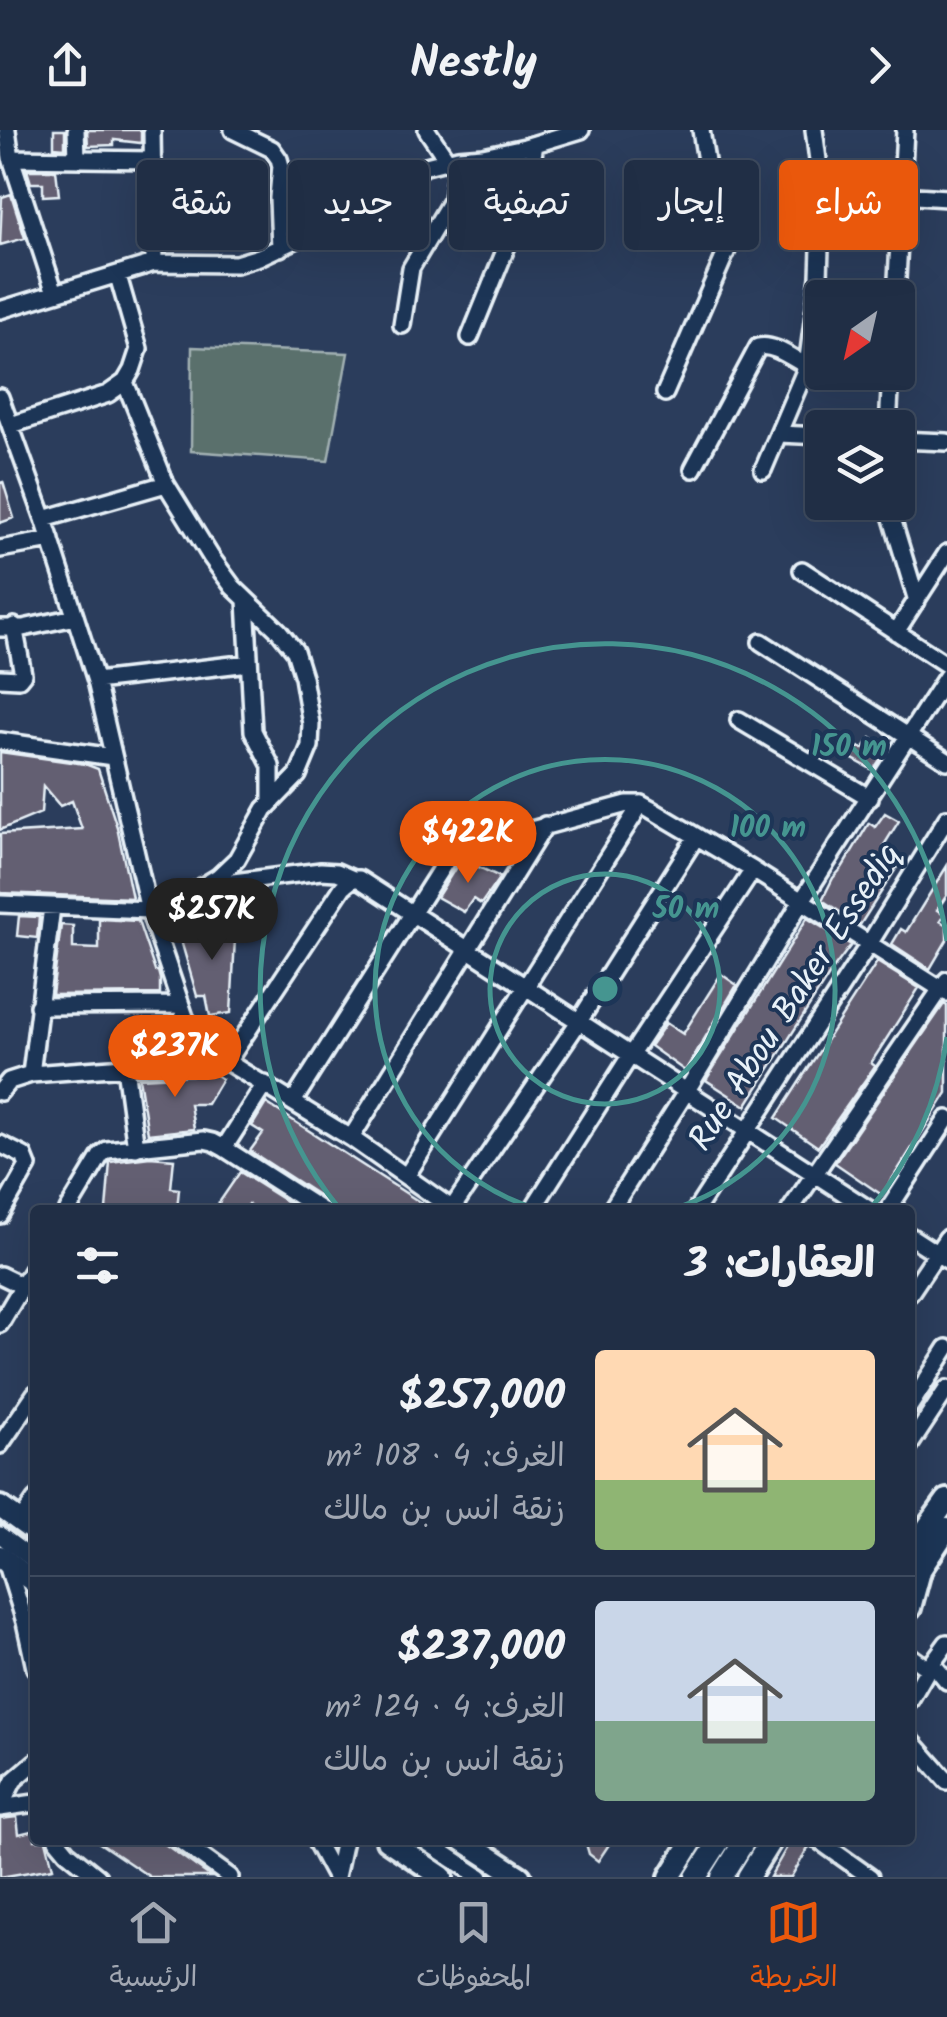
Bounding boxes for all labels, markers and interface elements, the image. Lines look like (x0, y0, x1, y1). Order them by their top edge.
text: Nestly (410, 29, 537, 101)
icon: share (40, 38, 95, 93)
icon: forward (852, 38, 907, 93)
chip: شقة (137, 160, 268, 250)
chip: جديد (288, 160, 429, 250)
chip: تصفية (449, 160, 604, 250)
chip: إيجار (624, 160, 759, 250)
chip: شراء (779, 160, 918, 250)
north arrow (805, 280, 915, 390)
map controls (805, 280, 915, 520)
button: layers (805, 410, 915, 520)
text: 150 m (811, 724, 887, 772)
pin: $422K (398, 801, 538, 886)
text: 100 m (730, 805, 806, 853)
text: $422K (422, 808, 514, 859)
street label: Rue Abou Baker Essediq (675, 832, 917, 1164)
pin: $257K (142, 878, 282, 963)
text: $257K (168, 885, 256, 936)
text: 50 m (652, 886, 719, 934)
centre of rings (587, 971, 623, 1007)
pin: $237K (105, 1015, 245, 1100)
text: $237K (130, 1022, 220, 1073)
text: العقارات: 3 (685, 1232, 875, 1299)
icon: filters (70, 1238, 125, 1293)
text: $257,000 (399, 1364, 565, 1431)
icon: home (675, 1390, 795, 1510)
text: الغرف: 4 · 108 m² (326, 1432, 565, 1483)
text: زنقة انس بن مالك (323, 1485, 565, 1536)
text: $237,000 (397, 1615, 565, 1682)
icon: home (675, 1641, 795, 1761)
text: الغرف: 4 · 124 m² (325, 1683, 565, 1734)
text: زنقة انس بن مالك (323, 1736, 565, 1787)
tab: الرئيسية (109, 1895, 197, 2001)
tab: المحفوظات (416, 1895, 531, 2001)
tab: الخريطة (750, 1895, 838, 2001)

